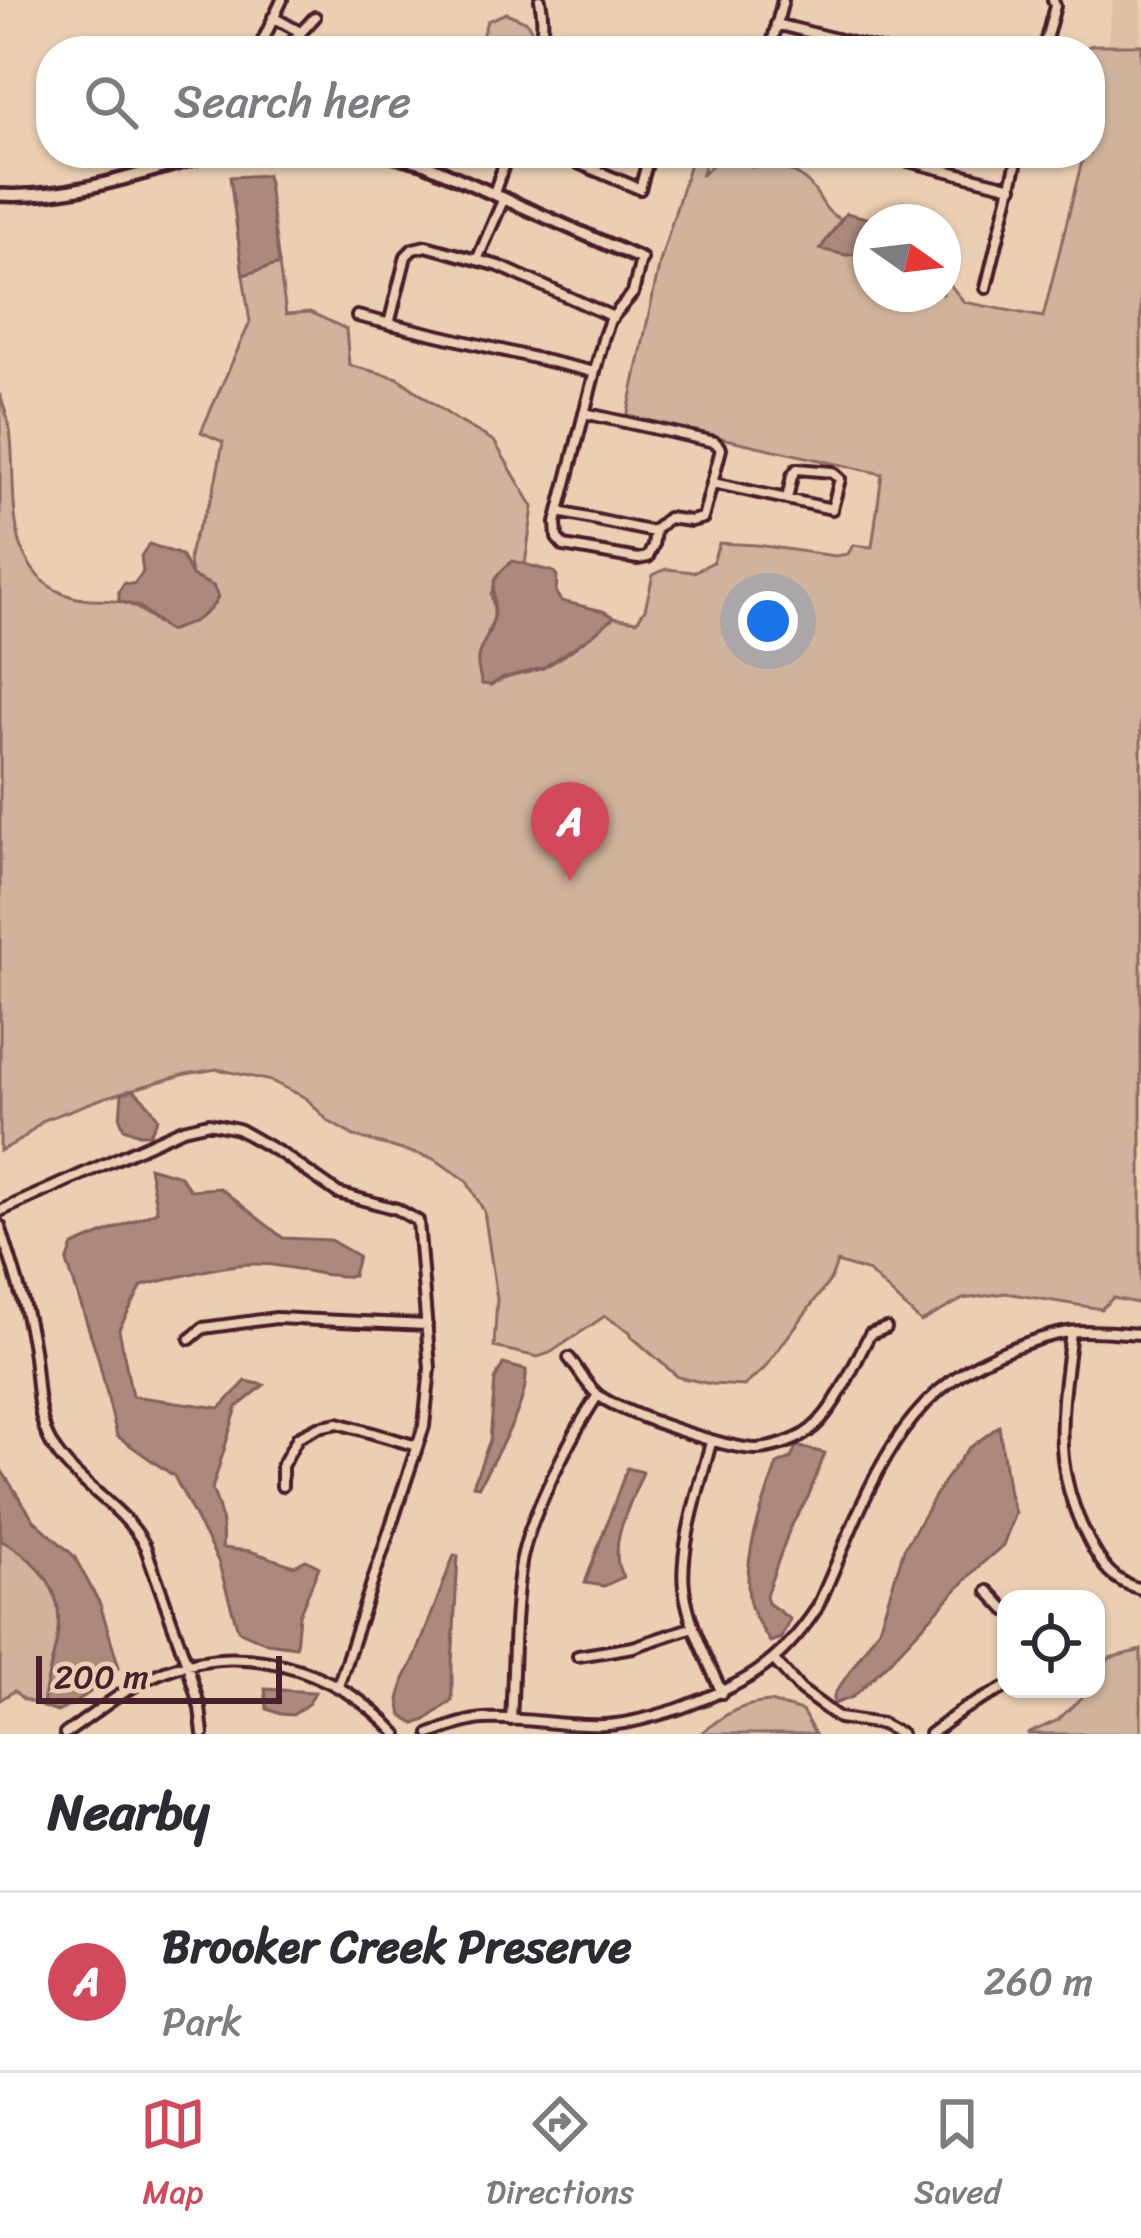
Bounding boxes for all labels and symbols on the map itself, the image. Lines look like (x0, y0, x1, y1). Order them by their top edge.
north arrow (853, 204, 961, 312)
your location (738, 591, 798, 651)
pin: A (531, 782, 609, 881)
scale bar (36, 1650, 282, 1703)

